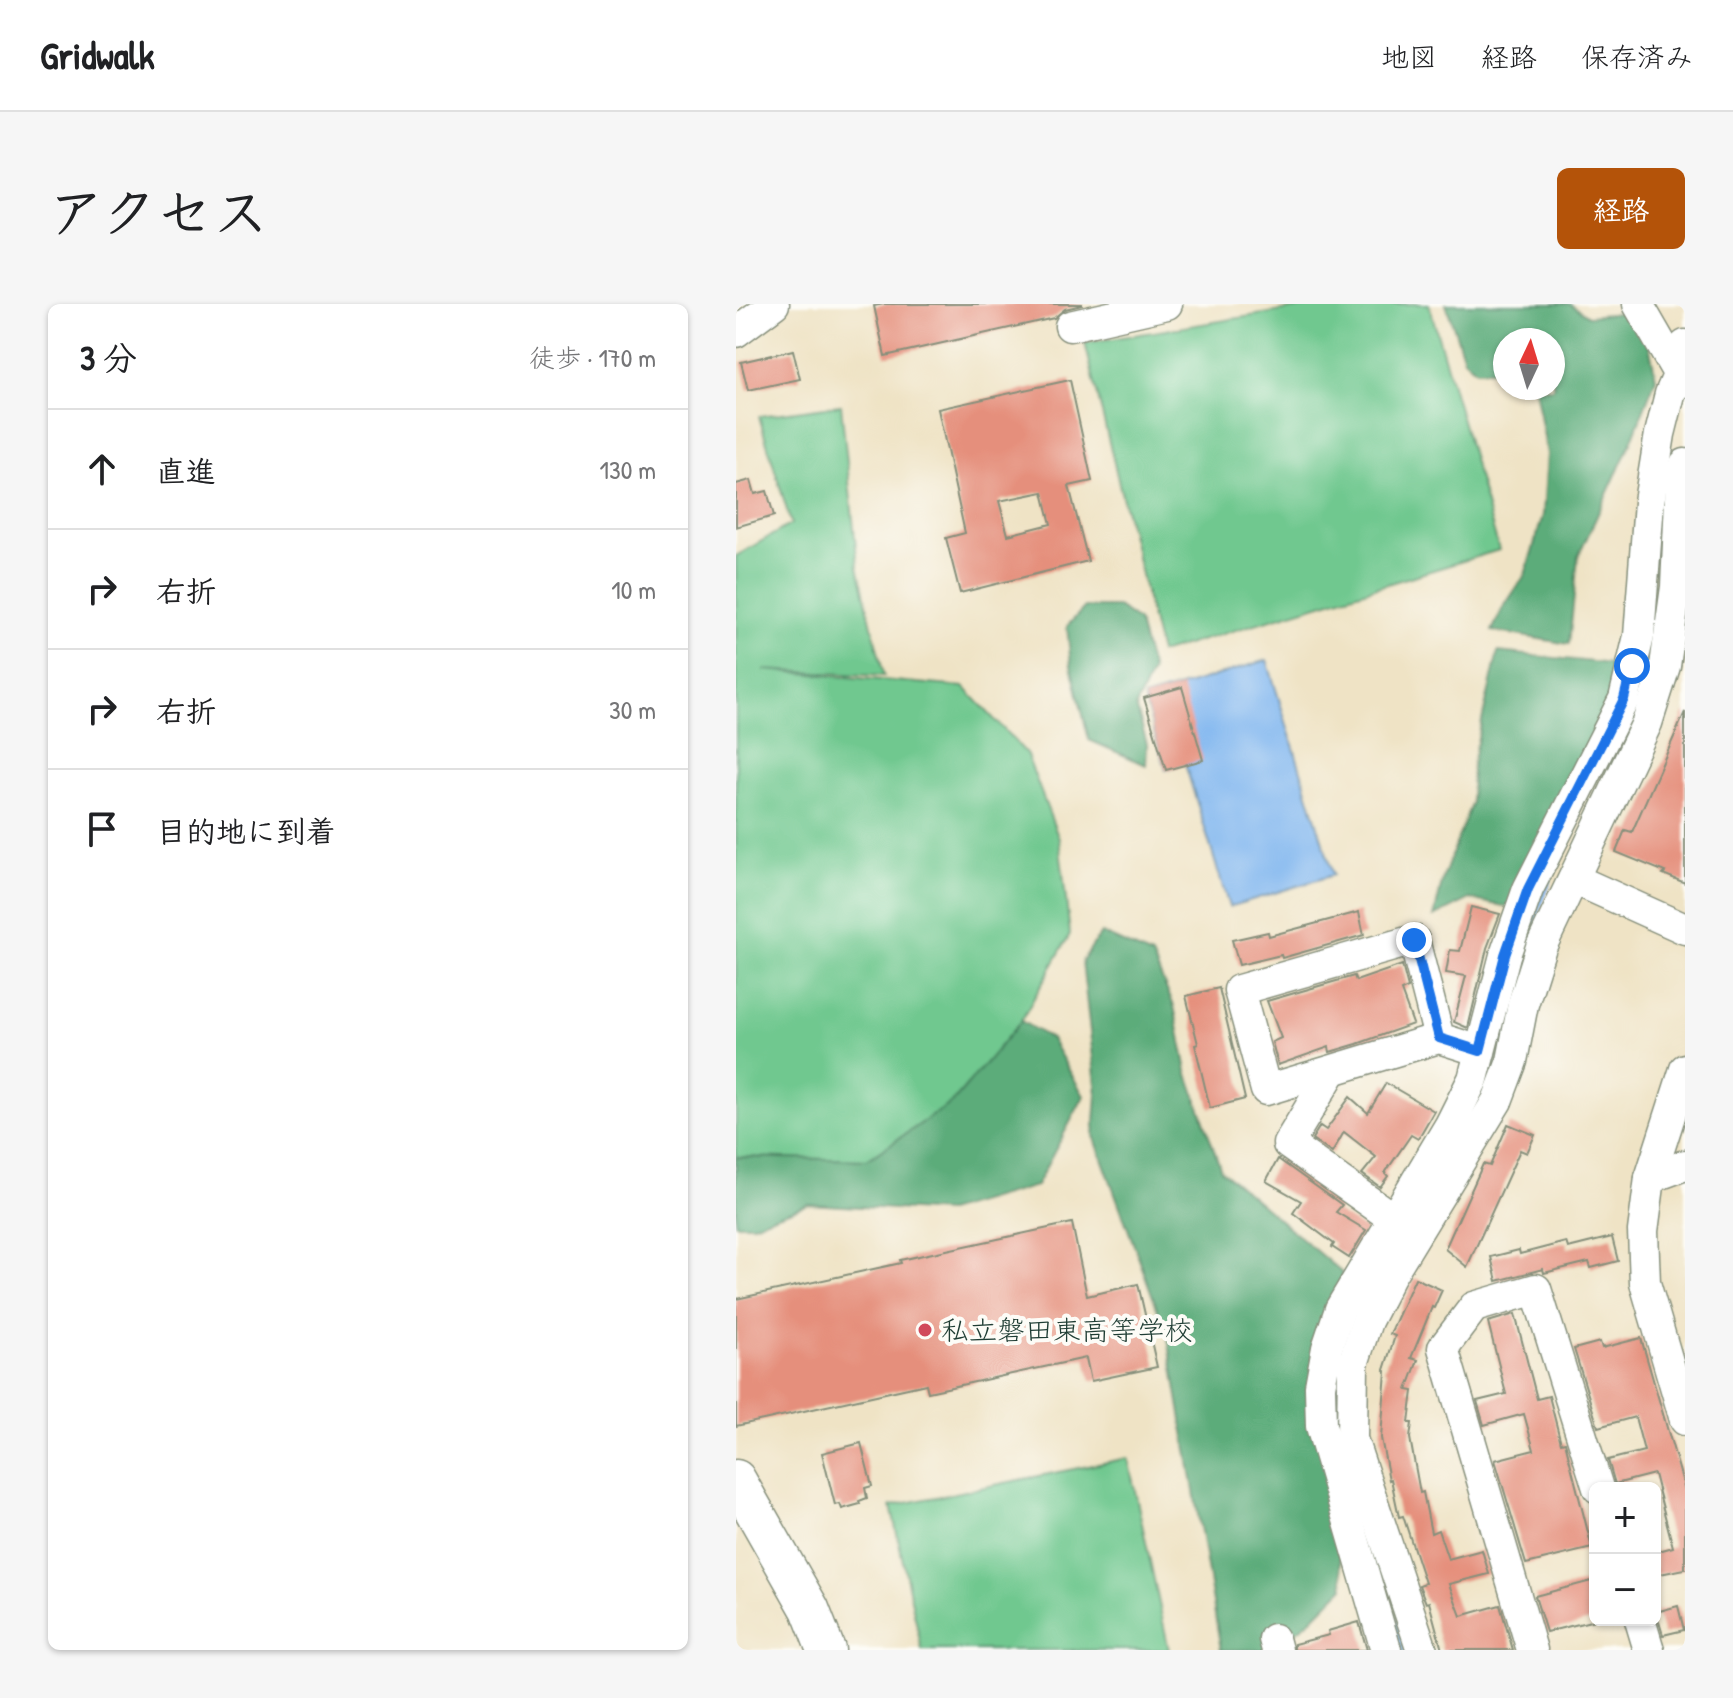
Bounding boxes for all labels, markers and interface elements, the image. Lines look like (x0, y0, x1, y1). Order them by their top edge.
text: Gridwalk (40, 29, 155, 81)
text: 地図 (1381, 38, 1437, 76)
text: 経路 (1481, 38, 1537, 76)
text: 保存済み (1581, 38, 1693, 76)
button: 経路 (1557, 168, 1685, 249)
text: アクセス (48, 174, 269, 249)
north arrow (1493, 328, 1565, 400)
text: 3 分 (80, 335, 137, 381)
text: 徒歩 · 170 m (529, 340, 656, 375)
icon: ahead (80, 447, 124, 491)
text: 直進 (156, 451, 216, 491)
text: 130 m (600, 452, 656, 487)
icon: right (80, 567, 124, 611)
text: 右折 (156, 571, 216, 611)
text: 10 m (611, 572, 656, 607)
route start (1614, 648, 1650, 684)
icon: right (80, 687, 124, 731)
text: 右折 (156, 691, 216, 731)
text: 30 m (609, 692, 656, 727)
icon: arrive (80, 807, 124, 851)
text: 目的地に到着 (156, 811, 336, 851)
route end (1396, 922, 1432, 958)
place label: 私立磐田東高等学校 (941, 1311, 1193, 1349)
marker: 私立磐田東高等学校 (916, 1321, 934, 1339)
map controls (1589, 1482, 1661, 1626)
button: + (1589, 1482, 1661, 1554)
button: − (1589, 1554, 1661, 1626)

